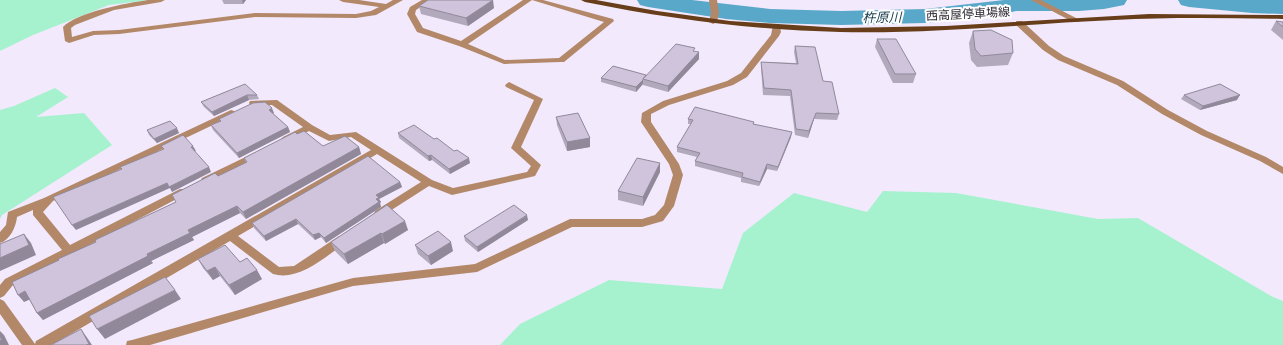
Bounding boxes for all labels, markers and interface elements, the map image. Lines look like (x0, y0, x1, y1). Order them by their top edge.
street label: 西高屋停車場線 (926, 3, 1010, 24)
water label: 杵原川 (862, 8, 904, 27)

